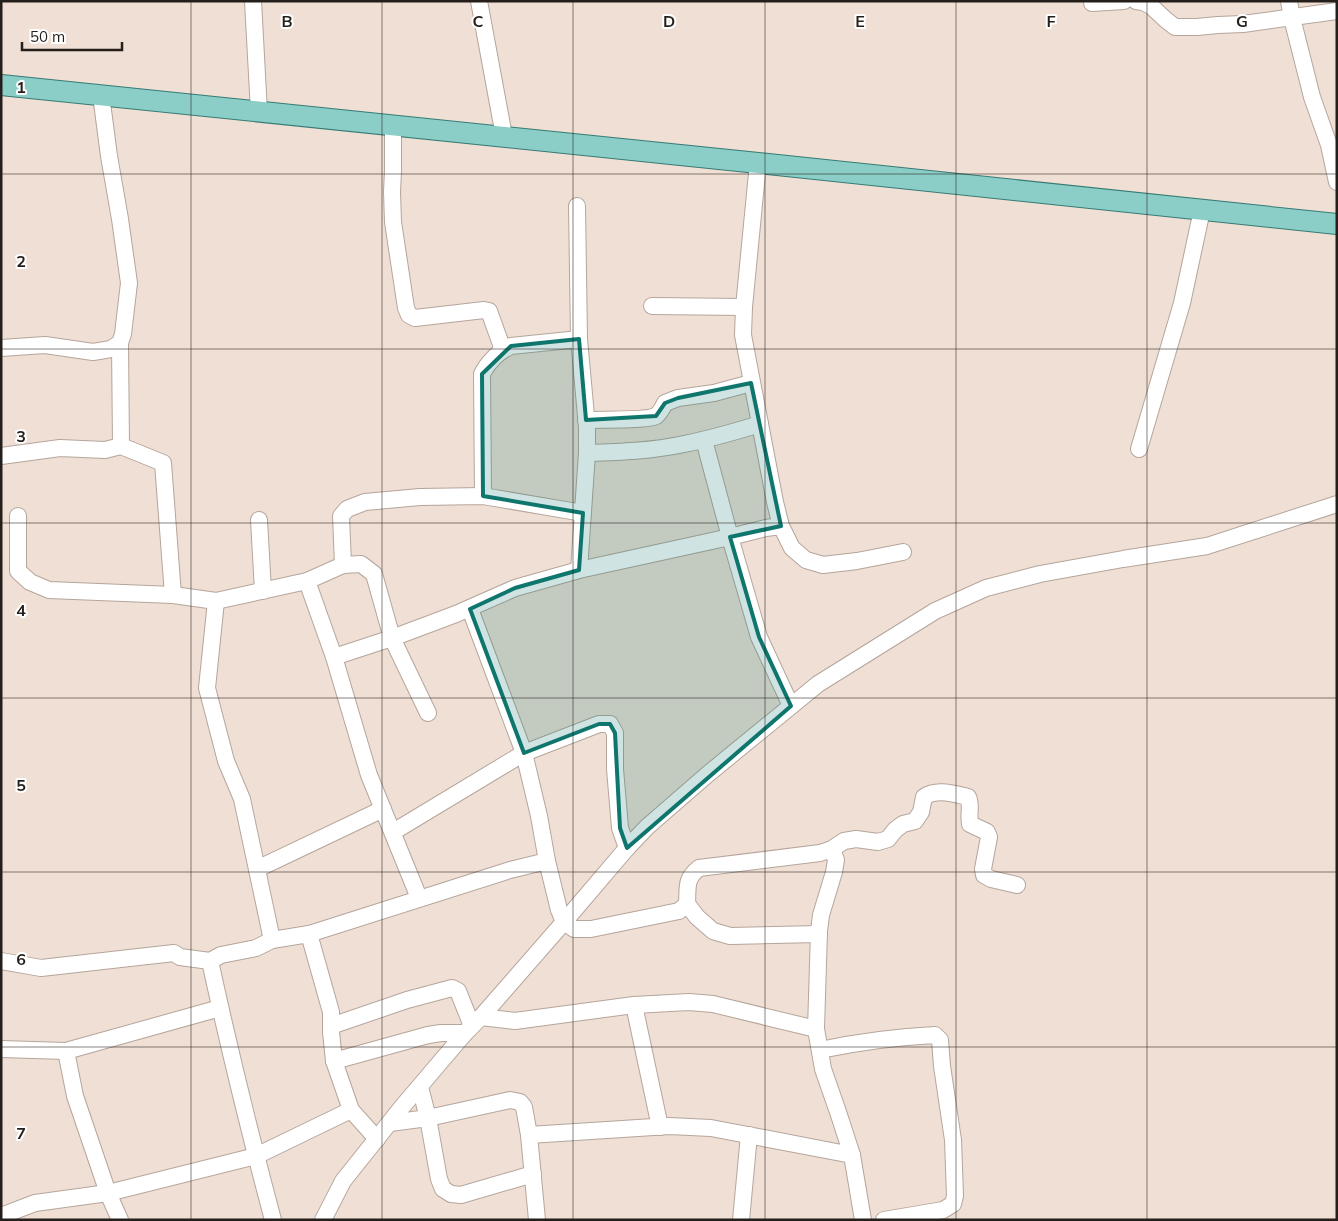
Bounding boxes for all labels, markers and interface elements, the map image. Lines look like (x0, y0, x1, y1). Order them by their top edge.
text: B (281, 11, 293, 31)
text: C (473, 11, 484, 31)
text: D (663, 11, 675, 31)
text: E (855, 11, 865, 31)
text: F (1046, 11, 1056, 31)
text: G (1236, 11, 1248, 31)
scale bar (22, 20, 122, 52)
text: 50 m (30, 27, 65, 46)
text: 1 (16, 77, 26, 97)
text: 2 (16, 251, 26, 271)
text: 3 (16, 426, 26, 446)
text: 4 (16, 600, 26, 620)
text: 5 (16, 775, 26, 795)
text: 6 (16, 949, 26, 969)
text: 7 (16, 1123, 26, 1143)

